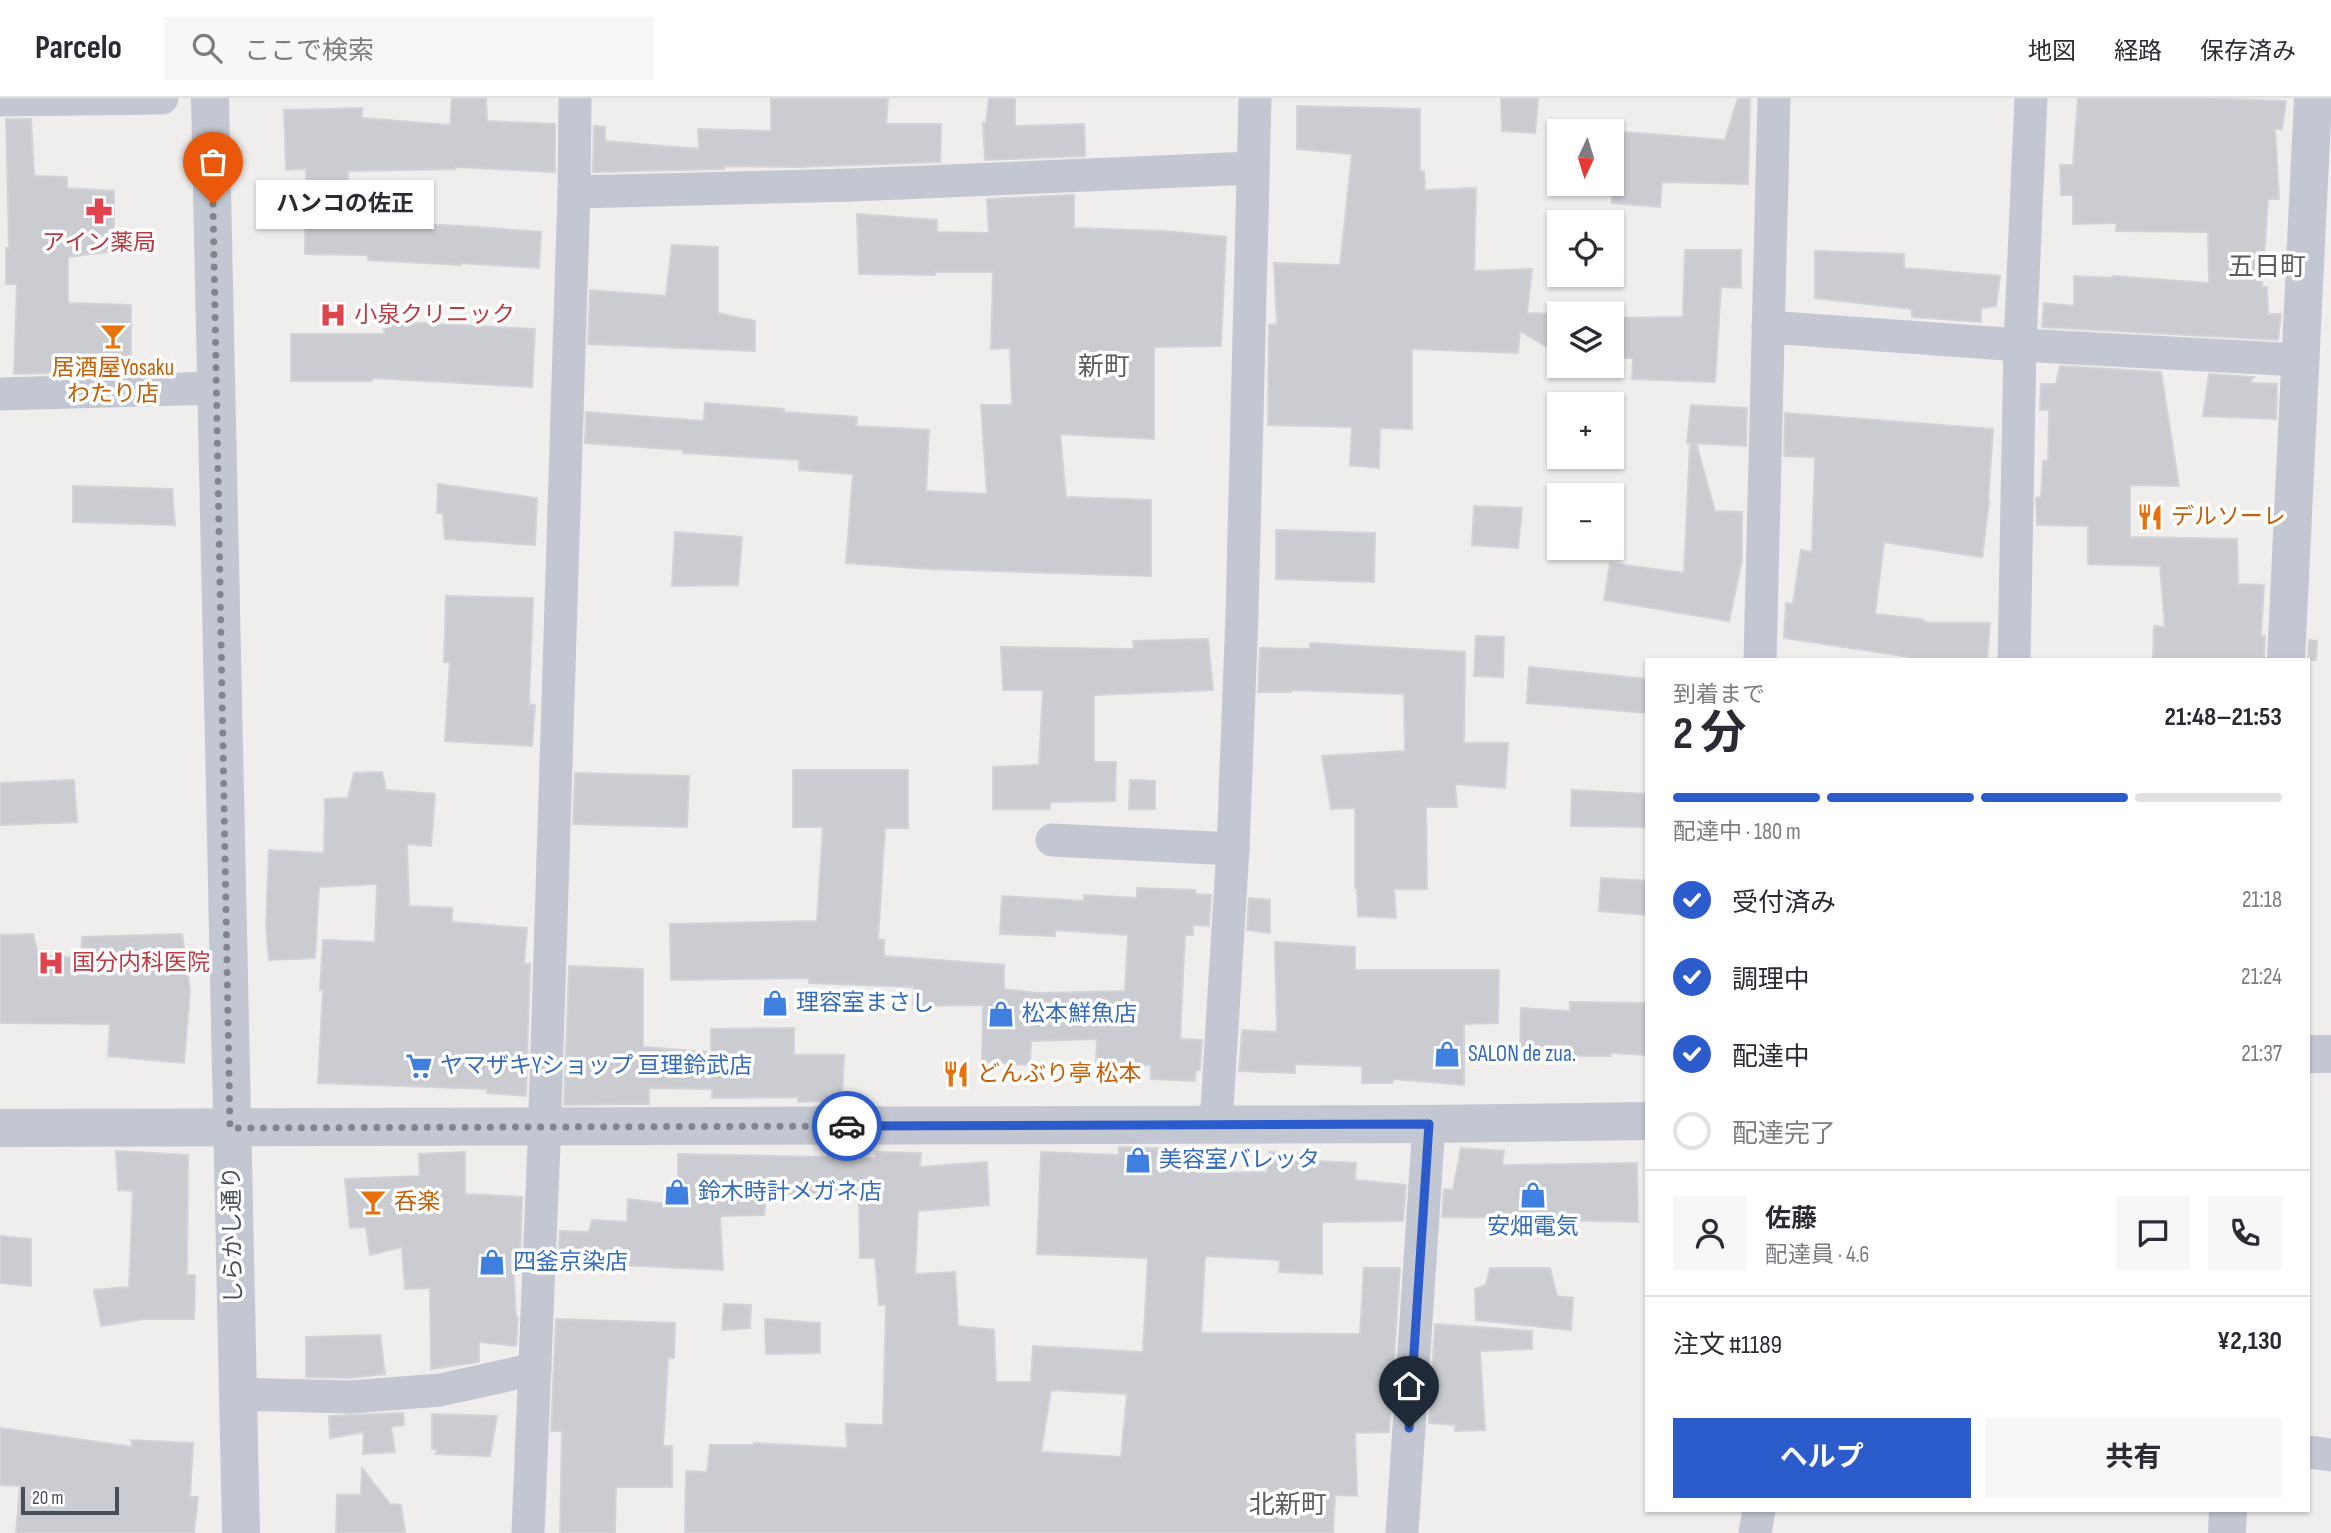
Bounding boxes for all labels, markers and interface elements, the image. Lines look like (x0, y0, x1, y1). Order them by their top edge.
search box (164, 17, 654, 80)
text: Parcelo (35, 28, 122, 68)
icon: search (188, 29, 226, 67)
text: ここで検索 (244, 36, 374, 67)
text: 地図 (2028, 37, 2076, 66)
text: 経路 (2114, 37, 2162, 66)
text: 保存済み (2200, 37, 2296, 66)
north arrow (1547, 119, 1624, 196)
map controls (1547, 119, 1624, 560)
pin (183, 132, 243, 204)
icon: bag (194, 143, 232, 181)
callout: ハンコの佐正 (255, 180, 434, 228)
text: ハンコの佐正 (276, 190, 414, 218)
pharmacy icon: アイン薬局 (84, 196, 114, 226)
button: locate (1547, 210, 1624, 287)
place label: アイン薬局 (42, 229, 156, 257)
district label: 五日町 (2228, 252, 2306, 283)
hospital icon: 小泉クリニック (318, 300, 348, 330)
place label: 小泉クリニック (354, 301, 515, 329)
button: layers (1547, 301, 1624, 378)
bar icon: 居酒屋Yosaku わたり店 (98, 321, 128, 351)
district label: 新町 (1078, 352, 1130, 383)
place label: 居酒屋Yosaku わたり店 (52, 354, 174, 408)
button: + (1547, 392, 1624, 469)
button: − (1547, 483, 1624, 560)
restaurant icon: デルソーレ (2135, 502, 2165, 532)
place label: デルソーレ (2171, 503, 2286, 531)
text: 到着まで (1673, 681, 1765, 709)
text: 21:48–21:53 (2165, 702, 2282, 733)
text: 2 分 (1673, 707, 1746, 762)
text: 配達中 · 180 m (1673, 818, 1801, 846)
icon: check (1673, 881, 1711, 919)
text: 21:18 (2242, 886, 2282, 914)
text: 受付済み (1732, 888, 1836, 919)
hospital icon: 国分内科医院 (36, 948, 66, 978)
place label: 国分内科医院 (72, 949, 210, 977)
icon: check (1673, 958, 1711, 996)
text: 21:24 (2241, 963, 2282, 991)
text: 調理中 (1732, 965, 1810, 996)
shop icon: 理容室まさし (760, 988, 790, 1018)
place label: 理容室まさし (796, 989, 934, 1017)
shop icon: 松本鮮魚店 (986, 999, 1016, 1029)
place label: 松本鮮魚店 (1022, 1000, 1137, 1028)
icon: check (1673, 1035, 1711, 1073)
shop icon: SALON de zua. (1432, 1039, 1462, 1069)
place label: SALON de zua. (1468, 1040, 1576, 1068)
text: 21:37 (2241, 1040, 2282, 1068)
text: 配達中 (1732, 1042, 1810, 1073)
supermarket icon: ヤマザキYショップ 亘理鈴武店 (404, 1051, 434, 1081)
place label: ヤマザキYショップ 亘理鈴武店 (440, 1052, 752, 1080)
restaurant icon: どんぶり亭 松本 (941, 1059, 971, 1089)
place label: どんぶり亭 松本 (977, 1060, 1142, 1088)
courier (812, 1091, 882, 1161)
icon: car (828, 1107, 866, 1145)
text: 配達完了 (1732, 1119, 1836, 1150)
shop icon: 美容室バレッタ (1123, 1145, 1153, 1175)
place label: 美容室バレッタ (1159, 1146, 1320, 1174)
street label: しらかし通り (218, 1166, 248, 1304)
shop icon: 鈴木時計メガネ店 (662, 1177, 692, 1207)
place label: 鈴木時計メガネ店 (698, 1178, 882, 1206)
shop icon: 安畑電気 (1518, 1180, 1548, 1210)
bar icon: 呑楽 (358, 1187, 388, 1217)
place label: 呑楽 (394, 1188, 440, 1216)
button: person (1673, 1196, 1747, 1270)
button: chat (2116, 1196, 2190, 1270)
button: phone (2208, 1196, 2282, 1270)
text: 佐藤 (1765, 1204, 1817, 1235)
place label: 安畑電気 (1487, 1213, 1579, 1241)
text: 配達員 · 4.6 (1765, 1241, 1869, 1269)
shop icon: 四釜京染店 (477, 1247, 507, 1277)
place label: 四釜京染店 (513, 1248, 628, 1276)
text: ¥2,130 (2217, 1326, 2282, 1357)
text: 注文 #1189 (1673, 1330, 1782, 1361)
pin (1379, 1356, 1439, 1428)
icon: home (1390, 1367, 1428, 1405)
button: ヘルプ (1673, 1418, 1971, 1498)
button: 共有 (1985, 1418, 2282, 1498)
scale bar (21, 1484, 119, 1516)
text: 20 m (32, 1487, 64, 1510)
district label: 北新町 (1249, 1490, 1327, 1521)

